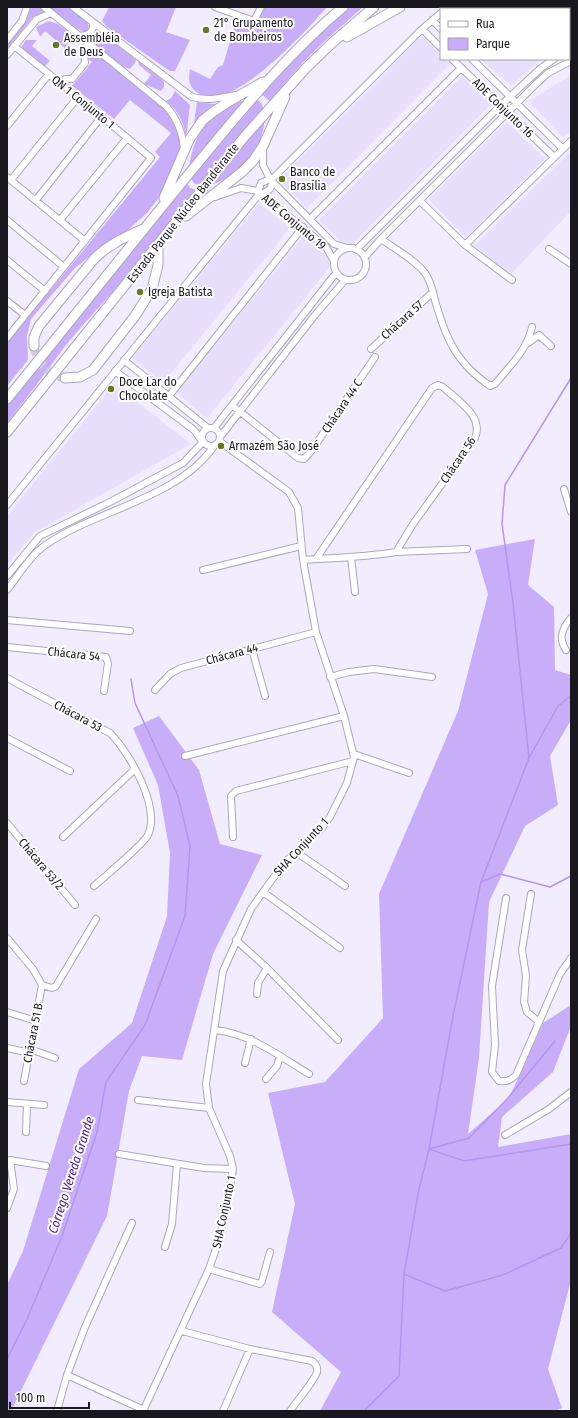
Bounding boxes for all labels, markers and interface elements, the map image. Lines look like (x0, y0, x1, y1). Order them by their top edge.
legend (440, 8, 570, 60)
place label: 21° Grupamento de Bombeiros (214, 16, 293, 44)
text: Rua (476, 17, 495, 31)
marker: 21° Grupamento de Bombeiros (201, 25, 211, 35)
place label: Assembléia de Deus (64, 31, 120, 59)
text: Parque (476, 37, 510, 51)
marker: Assembléia de Deus (51, 40, 61, 50)
street label: QN 1 Conjunto 1 (49, 72, 117, 132)
street label: ADE Conjunto 16 (470, 75, 536, 141)
street label: Estrada Parque Núcleo Bandeirante (124, 140, 242, 285)
place label: Banco de Brasília (290, 165, 335, 193)
marker: Banco de Brasília (277, 174, 287, 184)
street label: ADE Conjunto 19 (259, 191, 329, 253)
place label: Igreja Batista (148, 285, 213, 299)
marker: Igreja Batista (135, 287, 145, 297)
street label: Chácara 57 (378, 297, 426, 343)
place label: Doce Lar do Chocolate (119, 375, 177, 403)
street label: Chácara 44 C (319, 376, 365, 436)
marker: Doce Lar do Chocolate (106, 384, 116, 394)
street label: Chácara 56 (437, 434, 479, 486)
place label: Armazém São José (229, 439, 319, 453)
marker: Armazém São José (216, 441, 226, 451)
street label: Chácara 44 (204, 640, 260, 668)
street label: Chácara 54 (47, 644, 101, 664)
street label: Chácara 53 (52, 698, 104, 734)
street label: SHA Conjunto 1 (271, 815, 331, 879)
street label: Chácara 53/2 (16, 836, 66, 892)
street label: Chácara 51 B (20, 1002, 46, 1064)
water label: Córrego Vereda Grande (45, 1115, 97, 1235)
street label: SHA Conjunto 1 (209, 1174, 239, 1250)
scale bar (10, 1384, 89, 1410)
text: 100 m (16, 1391, 45, 1405)

